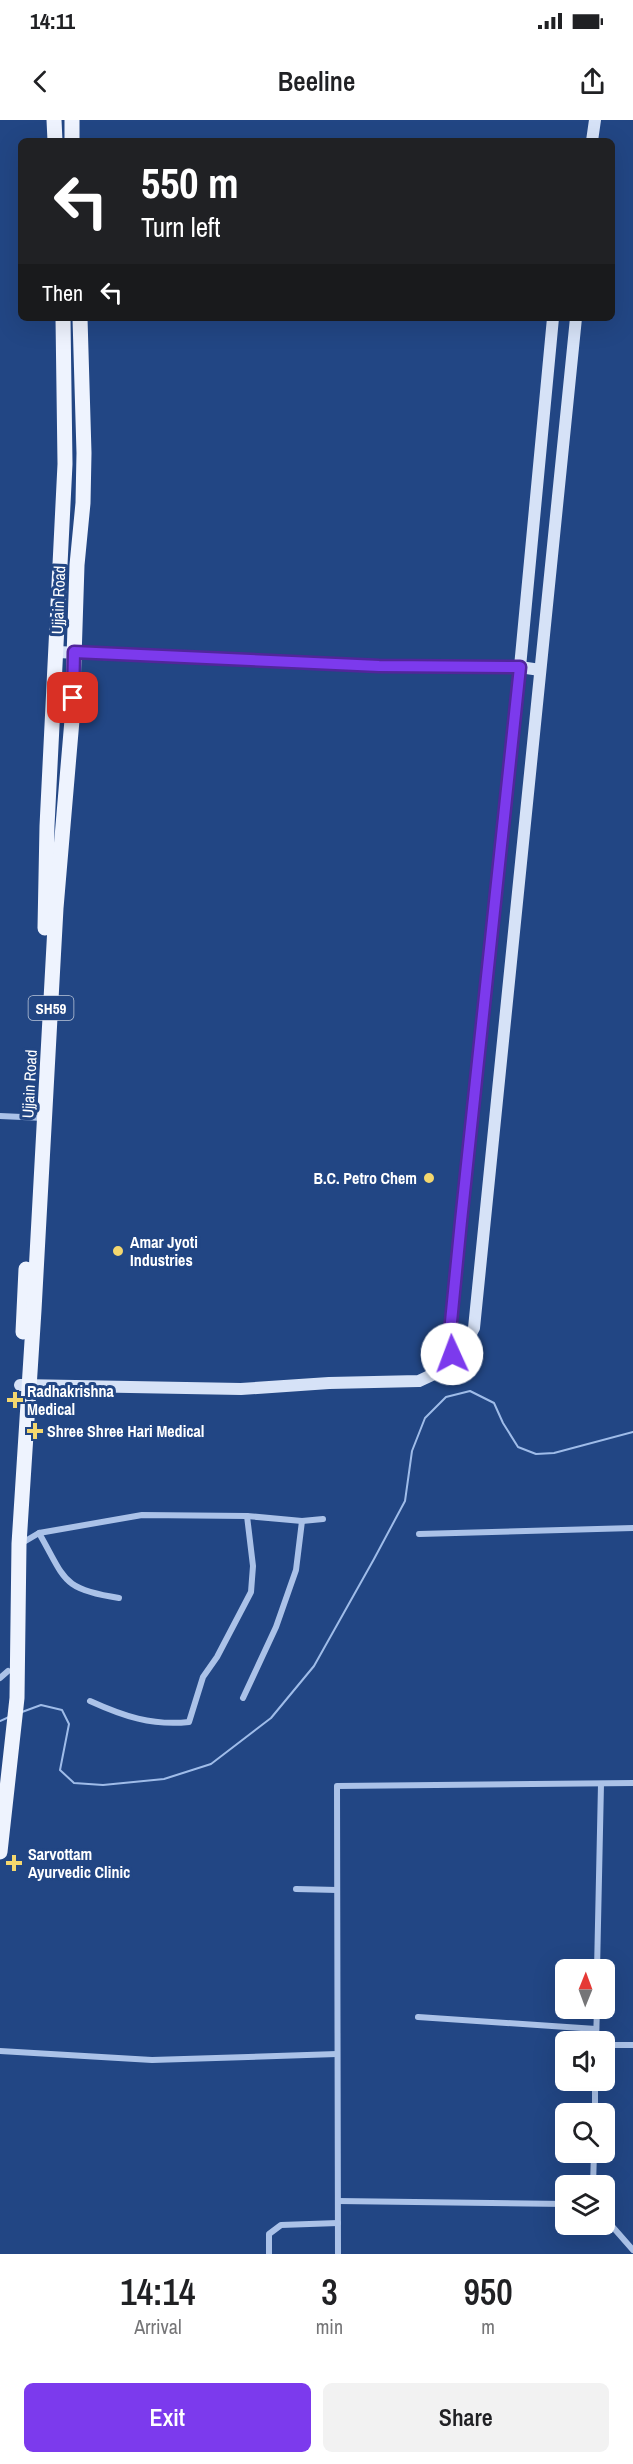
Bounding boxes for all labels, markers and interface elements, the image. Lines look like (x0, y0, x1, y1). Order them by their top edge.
text: 14:11 (30, 6, 75, 36)
text: Beeline (278, 63, 355, 99)
icon: back (24, 65, 57, 98)
icon: share (576, 65, 609, 98)
text: 550 m (141, 155, 239, 211)
icon: left (42, 162, 120, 240)
text: Turn left (141, 209, 220, 245)
icon: left (95, 276, 128, 309)
text: Then (42, 278, 83, 308)
street label: Ujjain Road (46, 565, 70, 635)
pin (47, 672, 98, 723)
icon: arrive (56, 681, 89, 714)
road number: SH59 (28, 996, 74, 1020)
street label: Ujjain Road (16, 1049, 42, 1119)
place label: B.C. Petro Chem (313, 1167, 417, 1189)
marker: B.C. Petro Chem (422, 1171, 436, 1185)
place label: Amar Jyoti Industries (130, 1231, 198, 1271)
marker: Amar Jyoti Industries (111, 1244, 125, 1258)
position arrow (420, 1322, 484, 1386)
place label: Radhakrishna Medical (27, 1380, 114, 1420)
marker: Radhakrishna Medical (8, 1393, 22, 1407)
place label: Shree Shree Hari Medical (47, 1420, 205, 1442)
marker: Shree Shree Hari Medical (28, 1424, 42, 1438)
place label: Sarvottam Ayurvedic Clinic (28, 1843, 130, 1883)
marker: Sarvottam Ayurvedic Clinic (5, 1854, 23, 1872)
north arrow (555, 1959, 615, 2019)
map controls (555, 1959, 615, 2235)
button: sound (555, 2031, 615, 2091)
button: search (555, 2103, 615, 2163)
button: layers (555, 2175, 615, 2235)
text: 14:14 (120, 2268, 195, 2316)
text: 3 (321, 2268, 338, 2316)
text: 950 (463, 2268, 513, 2316)
text: Arrival (134, 2313, 182, 2340)
text: min (316, 2313, 343, 2340)
text: m (481, 2313, 495, 2340)
button: Exit (24, 2383, 311, 2452)
button: Share (323, 2383, 609, 2452)

